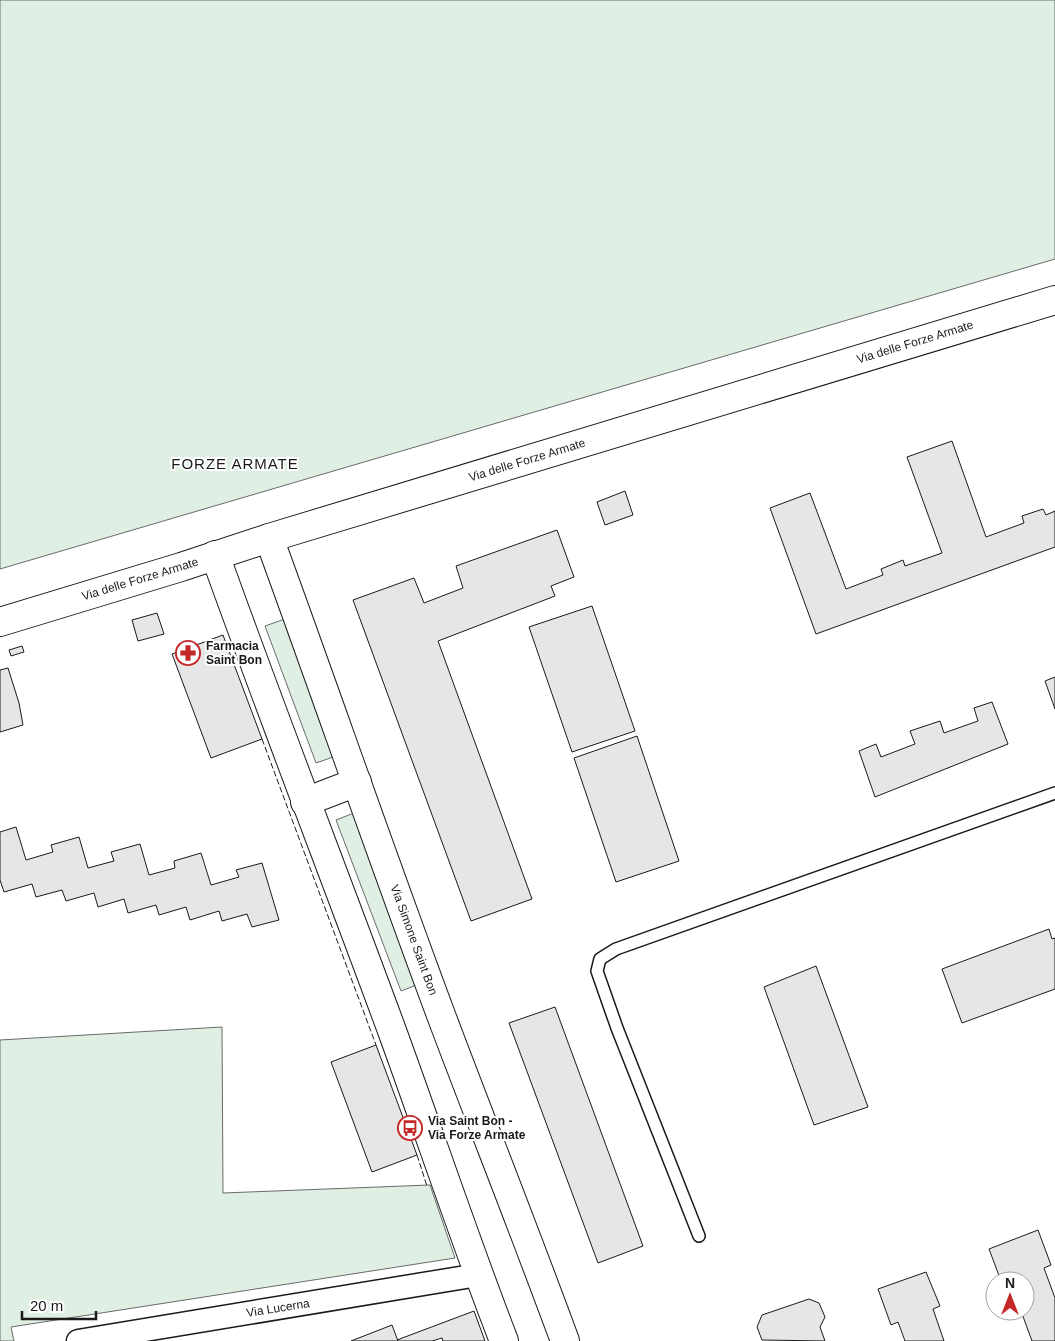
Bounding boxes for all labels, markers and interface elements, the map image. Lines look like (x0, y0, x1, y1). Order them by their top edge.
street label: Via delle Forze Armate (855, 317, 975, 366)
street label: Via delle Forze Armate (467, 435, 587, 484)
district label: FORZE ARMATE (171, 455, 299, 472)
street label: Via delle Forze Armate (80, 554, 200, 603)
place label: Farmacia Saint Bon (206, 639, 262, 667)
pharmacy icon: Farmacia Saint Bon (175, 640, 201, 666)
street label: Via Simone Saint Bon (387, 883, 441, 997)
place label: Via Saint Bon - Via Forze Armate (428, 1114, 526, 1142)
bus stop icon: Via Saint Bon - Via Forze Armate (397, 1115, 423, 1141)
north arrow (985, 1271, 1035, 1321)
text: N (1005, 1275, 1015, 1291)
scale bar (22, 1288, 96, 1320)
street label: Via Lucerna (245, 1296, 311, 1320)
text: 20 m (30, 1297, 63, 1314)

